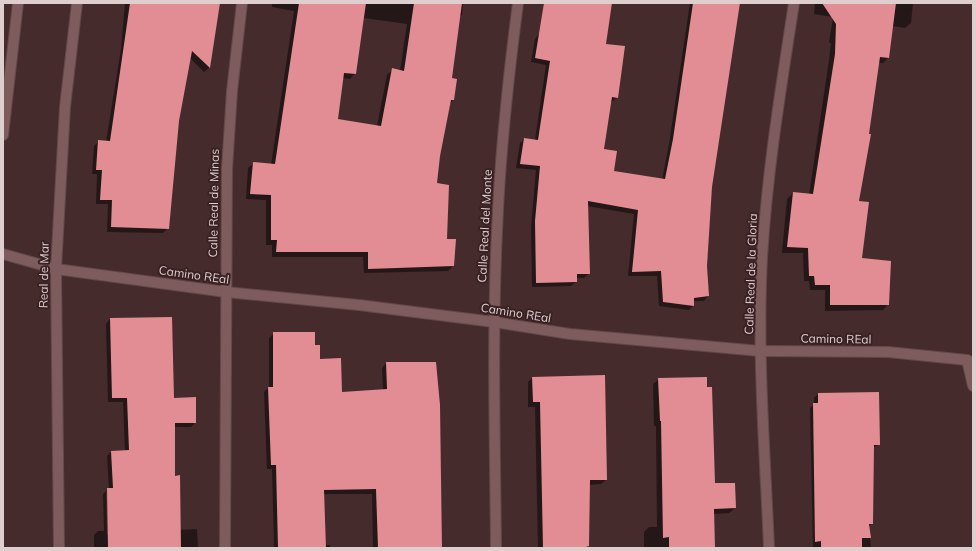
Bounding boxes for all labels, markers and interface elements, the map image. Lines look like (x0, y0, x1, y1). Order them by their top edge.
street label: Calle Real de Minas (205, 148, 222, 257)
street label: Calle Real del Monte (474, 169, 495, 283)
street label: Calle Real de la Gloria (741, 213, 760, 335)
street label: Real de Mar (35, 241, 52, 308)
street label: Camino REal (158, 262, 230, 287)
street label: Camino REal (480, 300, 552, 325)
street label: Camino REal (800, 330, 872, 347)

